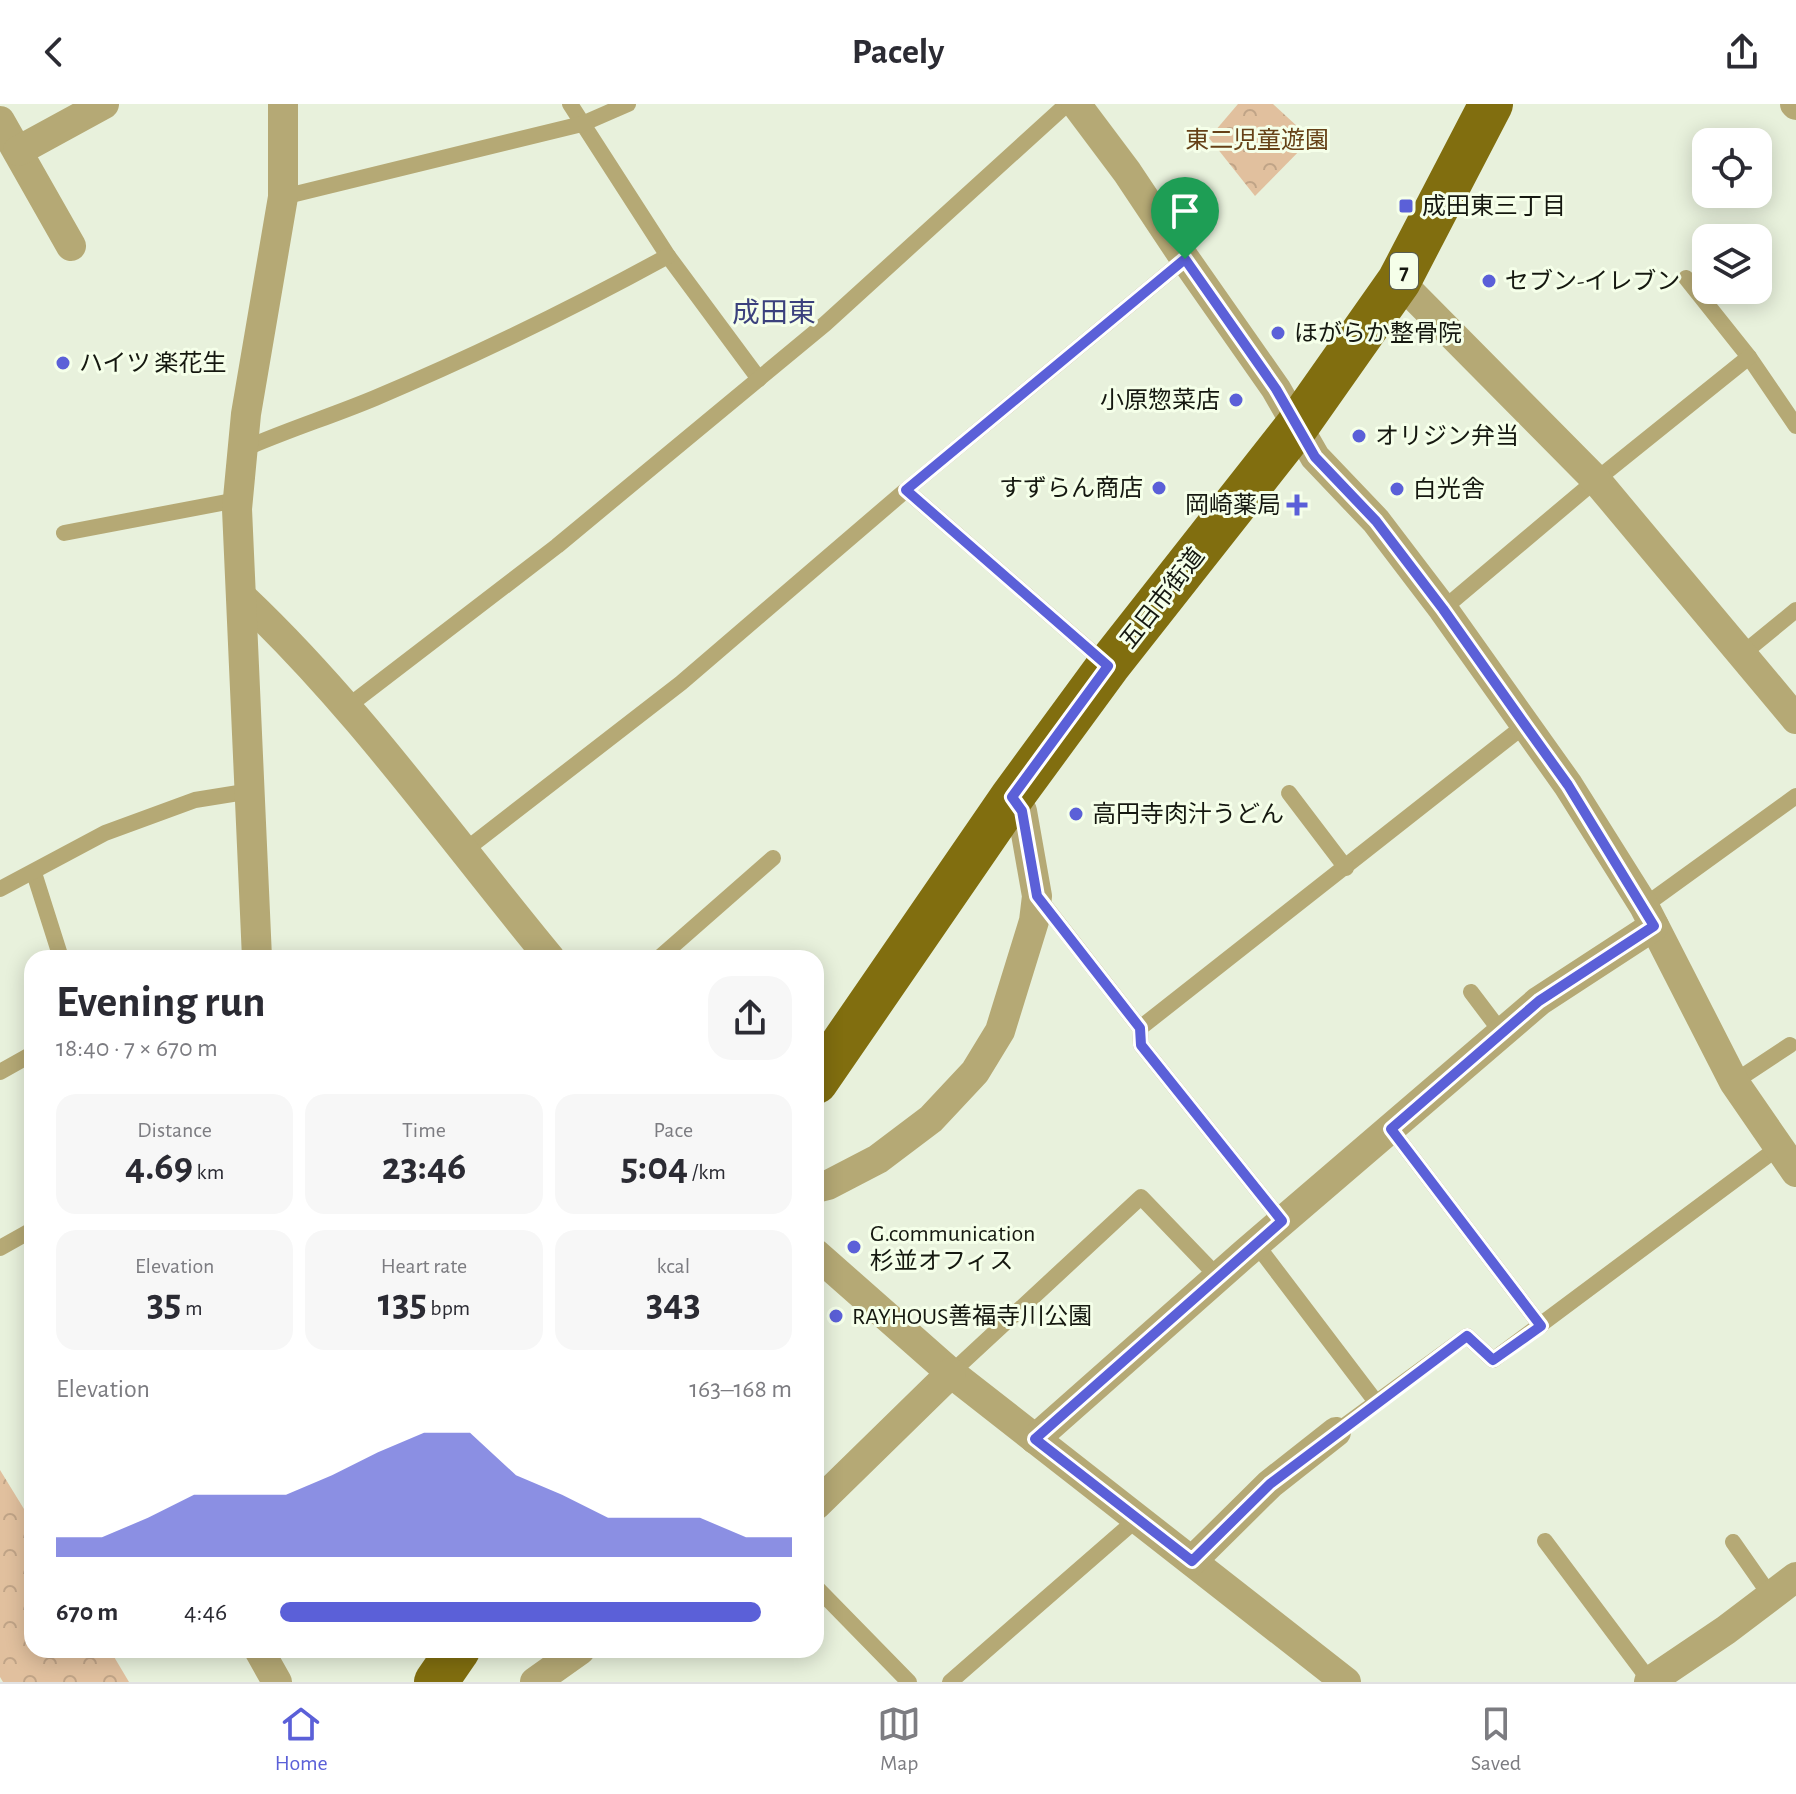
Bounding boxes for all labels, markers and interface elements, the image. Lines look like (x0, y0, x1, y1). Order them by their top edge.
icon: back (32, 30, 76, 74)
icon: share (1720, 30, 1764, 74)
text: Pacely (852, 34, 944, 70)
park label: 東二児童遊園 (1185, 127, 1329, 153)
map controls (1692, 128, 1772, 304)
button: locate (1692, 128, 1772, 208)
pin (1151, 177, 1219, 259)
icon: arrive (1163, 189, 1207, 233)
place label: 成田東三丁目 (1422, 193, 1566, 219)
marker: 成田東三丁目 (1397, 197, 1415, 215)
button: layers (1692, 224, 1772, 304)
road number: 7 (1390, 253, 1418, 289)
place label: セブン-イレブン (1505, 268, 1680, 294)
marker: セブン-イレブン (1480, 272, 1498, 290)
district label: 成田東 (732, 298, 816, 328)
place label: ほがらか整骨院 (1294, 320, 1462, 346)
marker: ほがらか整骨院 (1269, 324, 1287, 342)
place label: ハイツ 楽花生 (79, 350, 226, 376)
marker: ハイツ 楽花生 (54, 354, 72, 372)
place label: 小原惣菜店 (1100, 387, 1220, 413)
marker: 小原惣菜店 (1227, 391, 1245, 409)
place label: オリジン弁当 (1375, 423, 1519, 449)
marker: オリジン弁当 (1350, 427, 1368, 445)
place label: すずらん商店 (999, 475, 1143, 501)
place label: 白光舎 (1413, 476, 1485, 502)
marker: すずらん商店 (1150, 479, 1168, 497)
marker: 白光舎 (1388, 480, 1406, 498)
place label: 岡崎薬局 (1185, 492, 1281, 518)
marker: 岡崎薬局 (1288, 496, 1306, 514)
street label: 五日市街道 (1115, 543, 1209, 653)
place label: 高円寺肉汁うどん (1092, 801, 1284, 827)
marker: 高円寺肉汁うどん (1067, 805, 1085, 823)
button: share (708, 976, 792, 1060)
text: Evening run (56, 981, 265, 1025)
text: 18:40 · 7 × 670 m (56, 1035, 218, 1061)
text: Distance (137, 1119, 212, 1141)
text: Time (402, 1119, 446, 1141)
text: Pace (654, 1119, 693, 1141)
text: 4.69 (125, 1147, 193, 1187)
text: 23:46 (382, 1147, 466, 1187)
text: 5:04 (621, 1147, 688, 1187)
text: km (193, 1161, 224, 1183)
text: /km (688, 1161, 726, 1183)
place label: G.communication 杉並オフィス (870, 1222, 1035, 1274)
marker: G.communication 杉並オフィス (845, 1238, 863, 1256)
text: Elevation (135, 1255, 214, 1277)
text: Heart rate (381, 1255, 467, 1277)
text: kcal (657, 1255, 690, 1277)
text: 35 (147, 1283, 181, 1323)
text: 135 (378, 1283, 427, 1323)
text: 343 (646, 1283, 701, 1323)
text: m (181, 1297, 203, 1319)
text: bpm (427, 1297, 470, 1319)
place label: RAYHOUS善福寺川公園 (852, 1303, 1092, 1329)
marker: RAYHOUS善福寺川公園 (827, 1307, 845, 1325)
text: Elevation (56, 1376, 150, 1402)
text: 163–168 m (689, 1376, 792, 1402)
text: 670 m (56, 1599, 118, 1625)
text: 4:46 (184, 1599, 227, 1625)
tab: Home (275, 1702, 328, 1776)
tab: Map (877, 1702, 921, 1776)
tab: Saved (1471, 1702, 1521, 1776)

